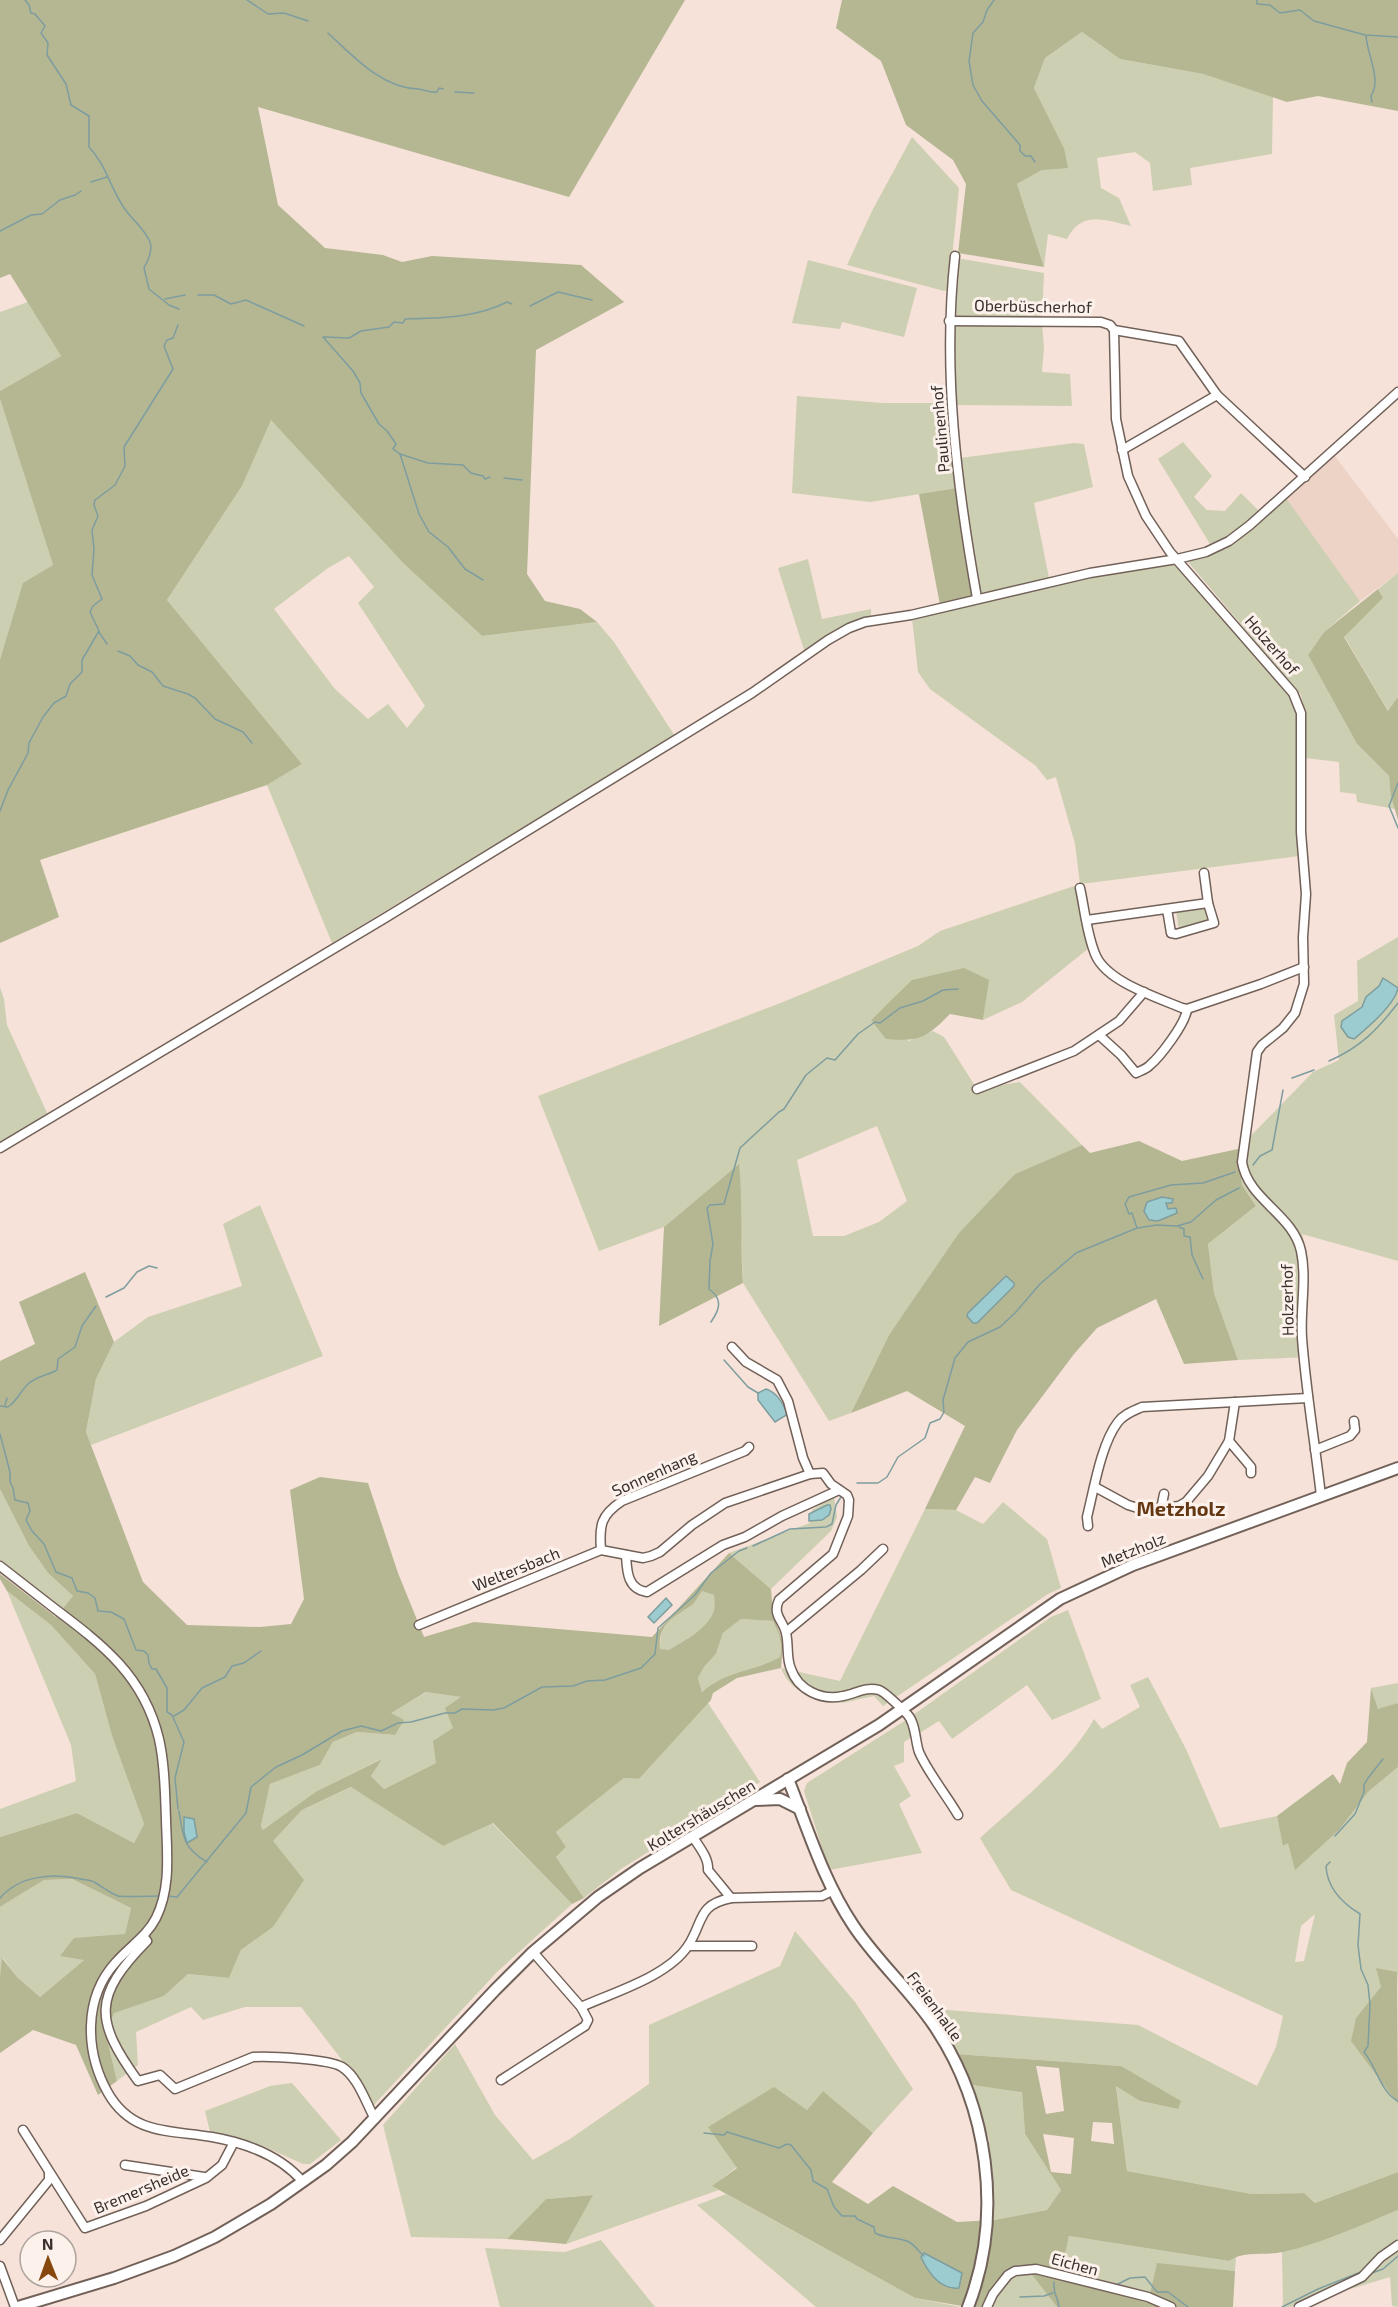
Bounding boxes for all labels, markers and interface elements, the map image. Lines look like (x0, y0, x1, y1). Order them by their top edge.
street label: Oberbüscherhof (974, 295, 1093, 316)
street label: Paulinenhof (926, 384, 953, 474)
street label: Holzerhof (1242, 611, 1304, 679)
street label: Holzerhof (1276, 1263, 1297, 1336)
street label: Sonnenhang (608, 1445, 699, 1500)
district label: Metzholz (1136, 1496, 1226, 1520)
street label: Metzholz (1098, 1528, 1168, 1571)
street label: Weltersbach (469, 1542, 562, 1595)
street label: Koltershäuschen (643, 1775, 758, 1854)
street label: Freienhalle (904, 1967, 967, 2044)
street label: Bremersheide (90, 2160, 191, 2217)
north arrow (18, 2229, 78, 2289)
text: N (42, 2234, 54, 2253)
street label: Eichen (1050, 2248, 1101, 2279)

